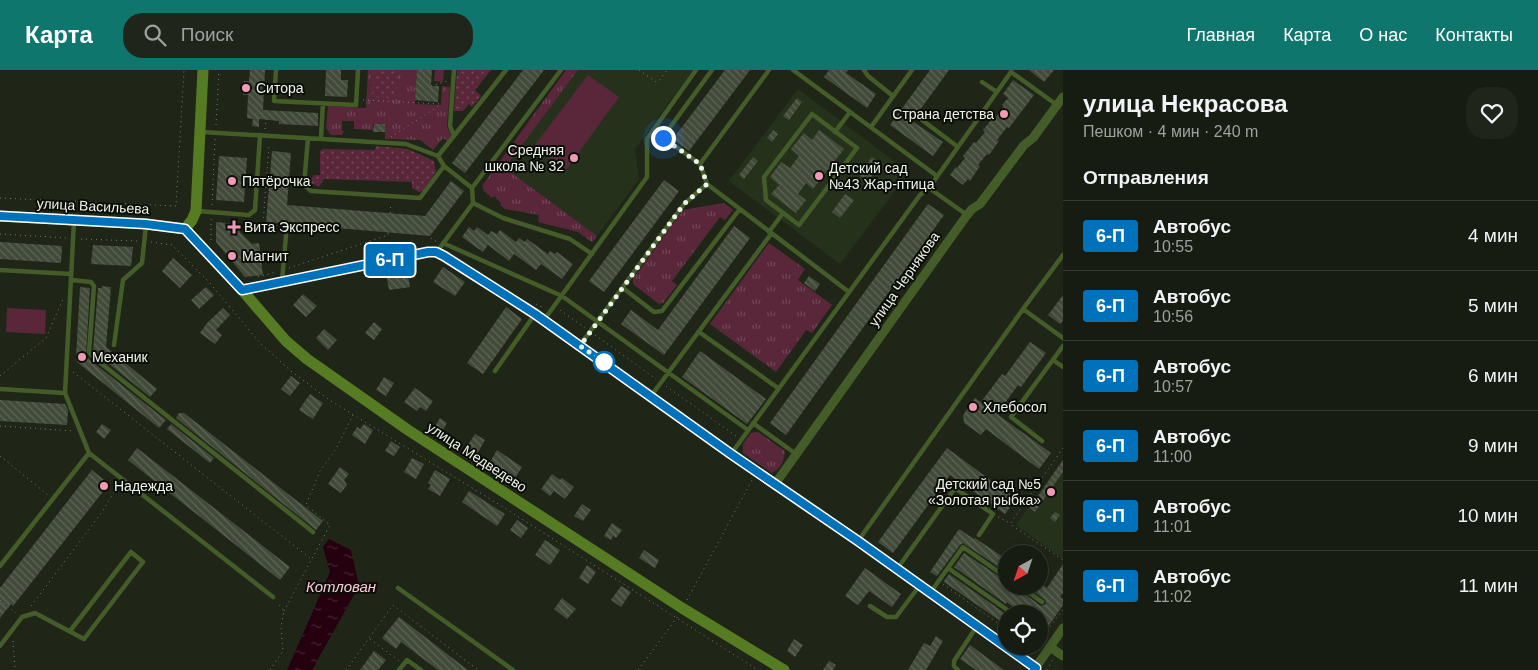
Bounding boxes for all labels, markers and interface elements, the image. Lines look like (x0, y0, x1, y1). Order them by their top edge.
search box (123, 13, 473, 58)
text: Карта (25, 21, 93, 48)
icon: search (141, 21, 169, 49)
text: Поиск (181, 24, 233, 45)
text: Главная (1187, 25, 1255, 45)
text: Карта (1283, 25, 1331, 45)
text: О нас (1359, 25, 1407, 45)
text: Контакты (1435, 25, 1513, 45)
place label: Ситора (256, 80, 304, 96)
marker: Ситора (240, 82, 252, 94)
button: heart (1466, 87, 1518, 139)
text: улица Некрасова (1083, 90, 1288, 117)
place label: Страна детства (892, 106, 994, 122)
marker: Страна детства (998, 108, 1010, 120)
text: Пешком · 4 мин · 240 m (1083, 123, 1258, 140)
your location (651, 126, 676, 151)
place label: Средняя школа № 32 (485, 142, 564, 174)
marker: Средняя школа № 32 (568, 152, 580, 164)
place label: Детский сад №43 Жар-птица (829, 160, 935, 192)
text: Отправления (1083, 167, 1209, 188)
marker: Детский сад №43 Жар-птица (813, 170, 825, 182)
place label: Пятёрочка (242, 173, 311, 189)
marker: Пятёрочка (226, 175, 238, 187)
street label: улица Васильева (36, 195, 150, 217)
text: Автобус (1153, 216, 1231, 237)
place label: Вита Экспресс (244, 219, 340, 235)
marker: Вита Экспресс (228, 221, 240, 233)
text: 4 мин (1468, 225, 1518, 246)
text: 6-П (1096, 226, 1125, 246)
street label: улица Чернякова (865, 228, 943, 329)
text: 10:55 (1153, 238, 1193, 255)
line badge: 6-П (361, 244, 419, 276)
place label: Магнит (242, 248, 289, 264)
marker: Магнит (226, 250, 238, 262)
text: 6-П (376, 250, 404, 270)
text: Автобус (1153, 286, 1231, 307)
text: 5 мин (1468, 295, 1518, 316)
text: 6-П (1096, 296, 1125, 316)
text: 10:56 (1153, 308, 1193, 325)
place label: Механик (92, 349, 148, 365)
marker: Механик (76, 351, 88, 363)
unlabelled marker (593, 351, 615, 373)
text: Автобус (1153, 356, 1231, 377)
text: 6 мин (1468, 365, 1518, 386)
text: 6-П (1096, 366, 1125, 386)
text: 10:57 (1153, 378, 1193, 395)
place label: Хлебосол (983, 399, 1047, 415)
marker: Хлебосол (967, 401, 979, 413)
street label: улица Медведево (424, 419, 530, 495)
text: Автобус (1153, 426, 1231, 447)
text: 9 мин (1468, 435, 1518, 456)
text: 6-П (1096, 436, 1125, 456)
text: 11:00 (1153, 448, 1192, 465)
place label: Детский сад №5 «Золотая рыбка» (928, 476, 1041, 508)
place label: Надежда (114, 478, 173, 494)
marker: Надежда (98, 480, 110, 492)
marker: Детский сад №5 «Золотая рыбка» (1045, 486, 1057, 498)
text: Автобус (1153, 496, 1231, 517)
text: 10 мин (1457, 505, 1518, 526)
text: 6-П (1096, 506, 1125, 526)
text: 11:01 (1153, 518, 1192, 535)
north arrow (998, 545, 1048, 595)
map controls (998, 545, 1048, 655)
text: Автобус (1153, 566, 1231, 587)
text: 11 мин (1459, 575, 1518, 596)
text: 6-П (1096, 576, 1125, 596)
water label: Котлован (306, 578, 376, 595)
text: 11:02 (1153, 588, 1192, 605)
button: locate (998, 605, 1048, 655)

